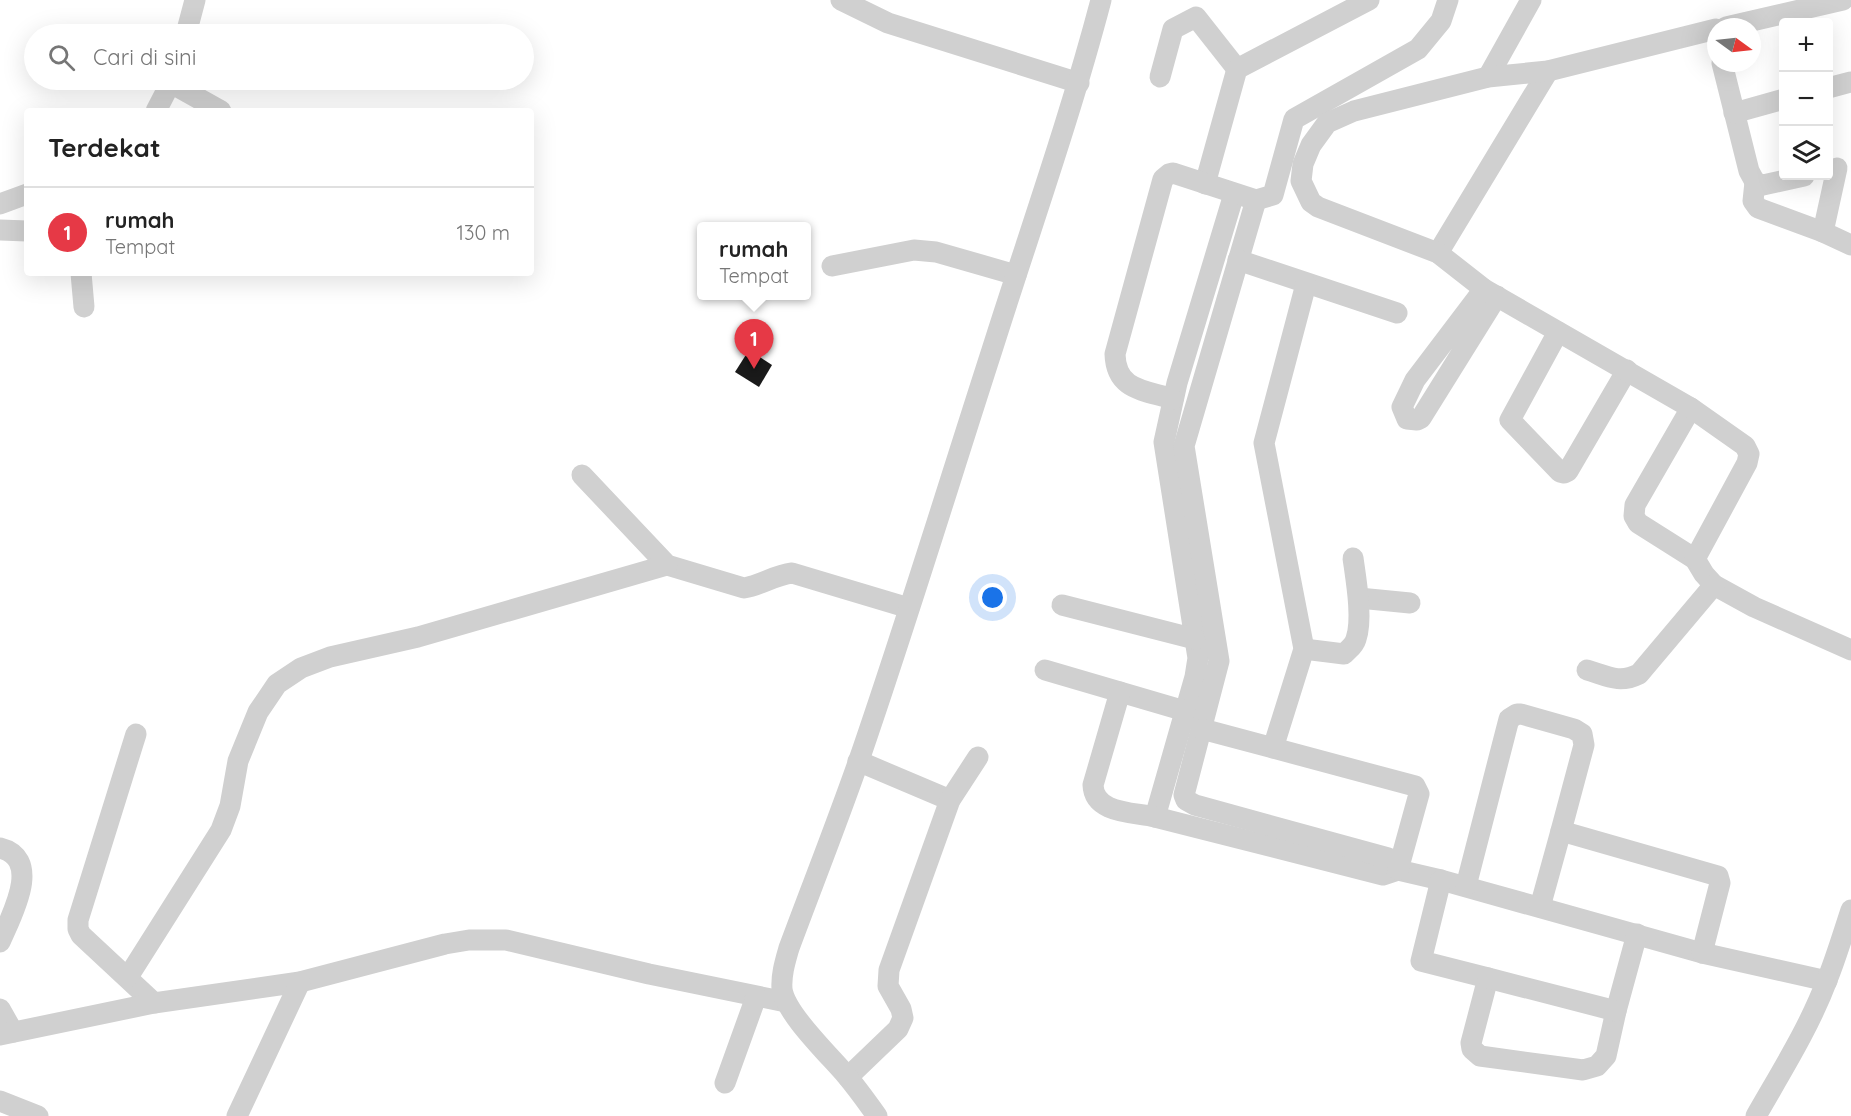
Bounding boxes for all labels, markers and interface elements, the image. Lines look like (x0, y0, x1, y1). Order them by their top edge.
north arrow (1707, 18, 1761, 72)
map controls (1779, 18, 1833, 180)
button: + (1779, 18, 1833, 72)
search box (24, 24, 534, 90)
icon: search (45, 41, 78, 74)
text: Cari di sini (93, 43, 196, 71)
button: − (1779, 72, 1833, 126)
button: layers (1779, 126, 1833, 180)
text: Terdekat (48, 131, 161, 164)
text: rumah (105, 206, 174, 234)
text: 1 (64, 220, 71, 245)
text: 130 m (457, 220, 510, 245)
popup (697, 222, 811, 300)
text: Tempat (105, 234, 175, 259)
text: rumah (719, 235, 788, 263)
text: Tempat (719, 263, 789, 288)
pin: 1 (734, 320, 774, 369)
your location (978, 583, 1007, 612)

